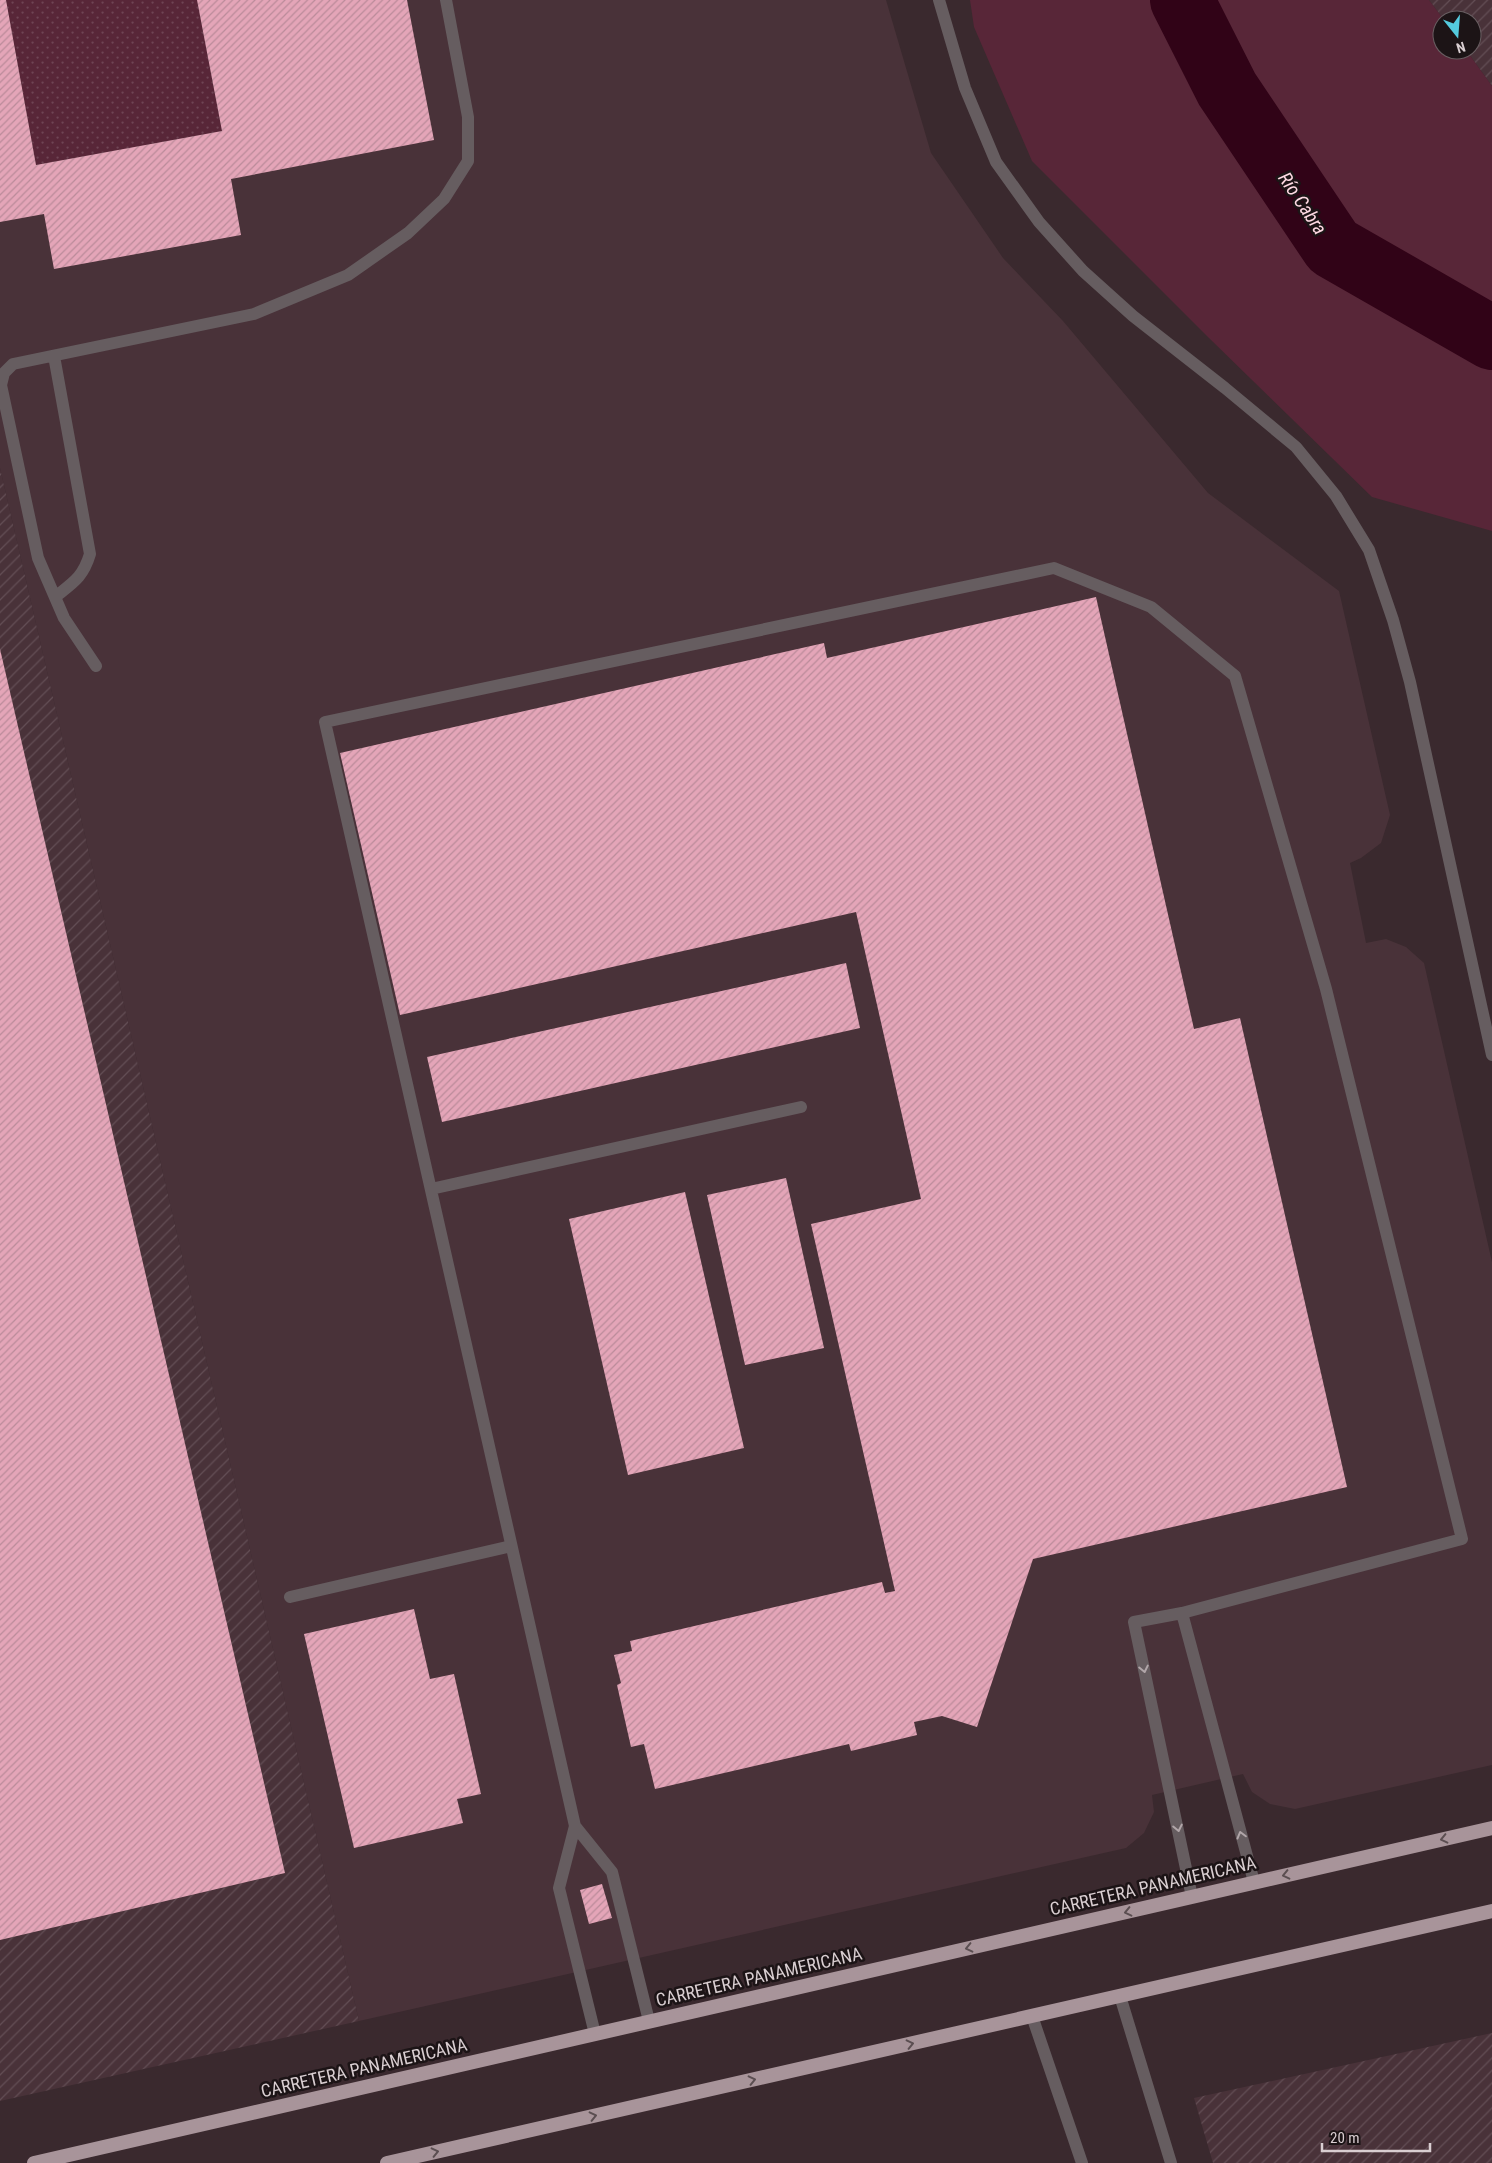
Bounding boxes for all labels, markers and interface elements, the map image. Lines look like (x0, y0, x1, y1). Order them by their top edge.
north arrow (1432, 10, 1482, 60)
text: N (1454, 39, 1467, 56)
water label: Río Cabra (1273, 168, 1332, 239)
one-way arrow (1139, 1665, 1149, 1674)
one-way arrow (1172, 1824, 1183, 1833)
one-way arrow (1236, 1831, 1247, 1840)
one-way arrow (1440, 1833, 1449, 1844)
street label: CARRETERA PANAMERICANA (1048, 1851, 1259, 1919)
one-way arrow (1282, 1869, 1291, 1880)
one-way arrow (1123, 1906, 1132, 1917)
street label: CARRETERA PANAMERICANA (654, 1942, 865, 2010)
one-way arrow (965, 1942, 974, 1953)
street label: CARRETERA PANAMERICANA (259, 2033, 470, 2101)
one-way arrow (905, 2039, 914, 2050)
one-way arrow (747, 2075, 756, 2086)
one-way arrow (589, 2111, 598, 2122)
scale bar (1322, 2120, 1430, 2152)
text: 20 m (1330, 2129, 1360, 2147)
one-way arrow (430, 2147, 439, 2158)

